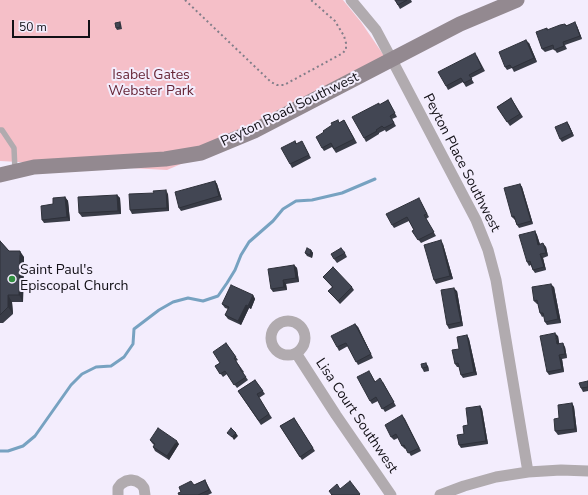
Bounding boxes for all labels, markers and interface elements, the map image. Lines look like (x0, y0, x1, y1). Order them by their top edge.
scale bar (14, 12, 92, 38)
text: 50 m (19, 19, 47, 35)
park label: Isabel Gates Webster Park (108, 68, 194, 100)
street label: Peyton Road Southwest (218, 69, 362, 151)
street label: Peyton Place Southwest (419, 91, 503, 235)
place label: Saint Paul's Episcopal Church (20, 263, 128, 296)
marker: Saint Paul's Episcopal Church (7, 274, 17, 284)
street label: Lisa Court Southwest (311, 355, 401, 477)

